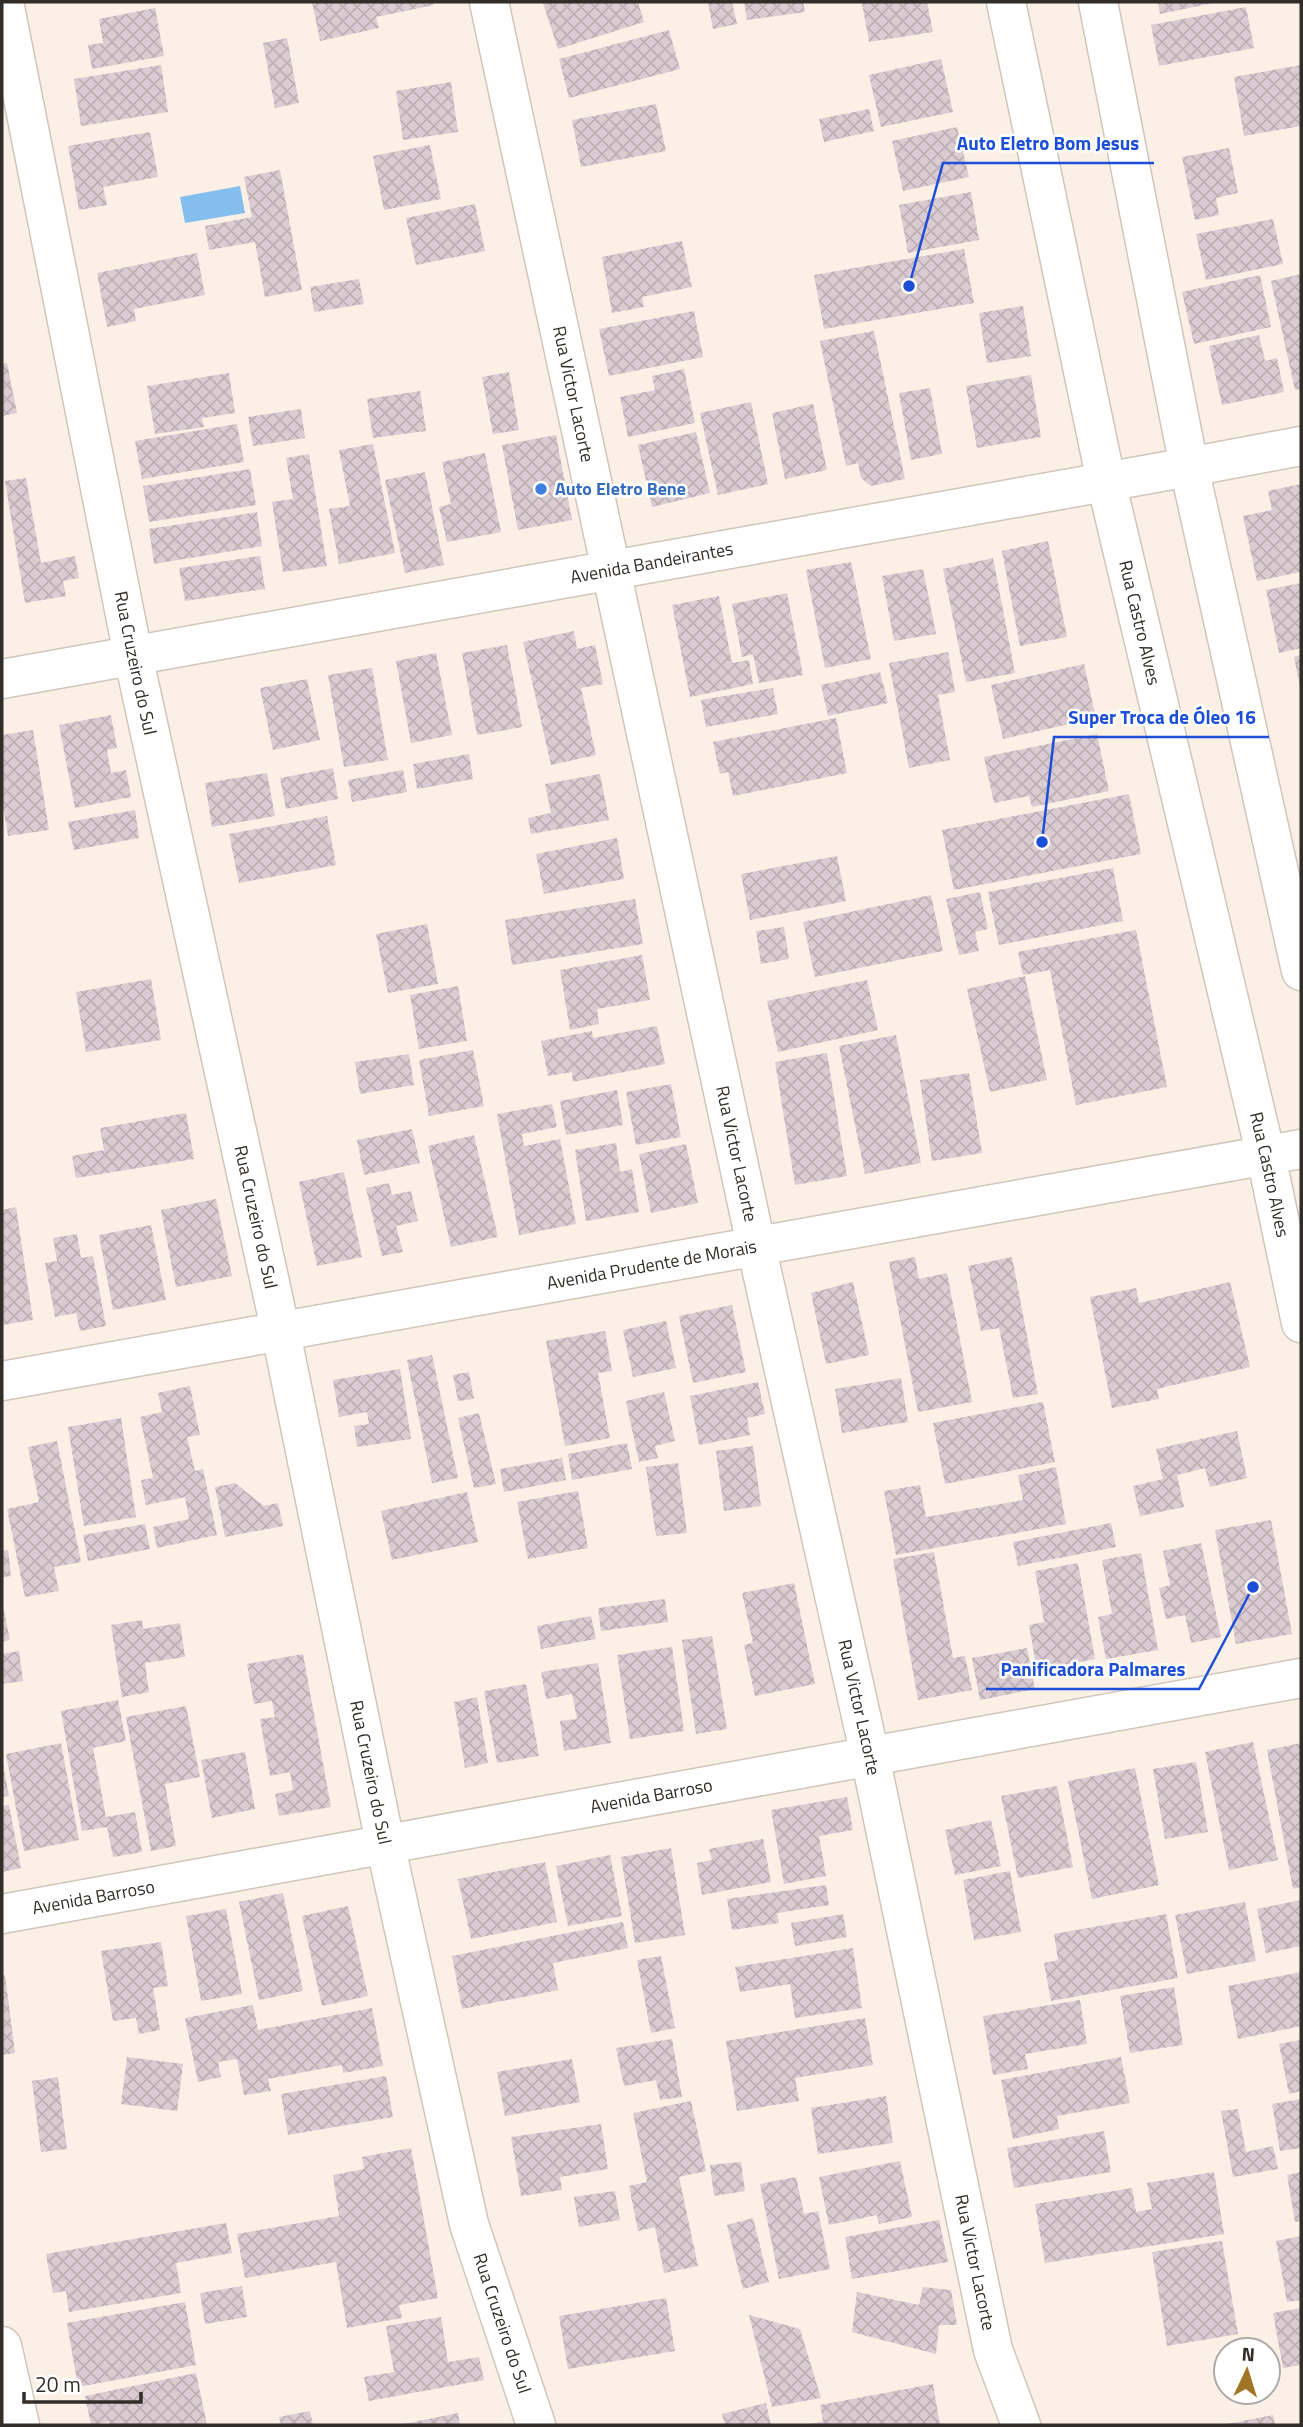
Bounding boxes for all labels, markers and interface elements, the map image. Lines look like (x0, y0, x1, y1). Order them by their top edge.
callout: Auto Eletro Bom Jesus (943, 123, 1154, 163)
text: Auto Eletro Bom Jesus (957, 128, 1139, 157)
street label: Rua Victor Lacorte (546, 323, 601, 465)
place label: Auto Eletro Bene (555, 475, 686, 502)
marker: Auto Eletro Bene (533, 481, 549, 497)
street label: Avenida Bandeirantes (568, 535, 735, 590)
street label: Rua Castro Alves (1112, 557, 1168, 688)
street label: Rua Cruzeiro do Sul (108, 589, 164, 737)
callout: Super Troca de Óleo 16 (1054, 697, 1269, 737)
text: Super Troca de Óleo 16 (1068, 702, 1256, 731)
street label: Rua Victor Lacorte (709, 1083, 765, 1224)
street label: Rua Castro Alves (1243, 1109, 1297, 1240)
street label: Rua Cruzeiro do Sul (227, 1143, 285, 1291)
street label: Avenida Prudente de Morais (544, 1232, 759, 1296)
street label: Rua Victor Lacorte (831, 1637, 888, 1778)
callout: Panificadora Palmares (986, 1649, 1199, 1689)
text: Panificadora Palmares (1001, 1654, 1185, 1683)
street label: Rua Cruzeiro do Sul (343, 1698, 399, 1847)
street label: Avenida Barroso (588, 1771, 715, 1820)
street label: Avenida Barroso (30, 1873, 157, 1921)
street label: Rua Victor Lacorte (948, 2192, 1003, 2333)
street label: Rua Cruzeiro do Sul (467, 2250, 539, 2397)
north arrow (1212, 2336, 1282, 2406)
text: N (1241, 2339, 1256, 2368)
scale bar (24, 2360, 142, 2404)
text: 20 m (35, 2368, 81, 2400)

